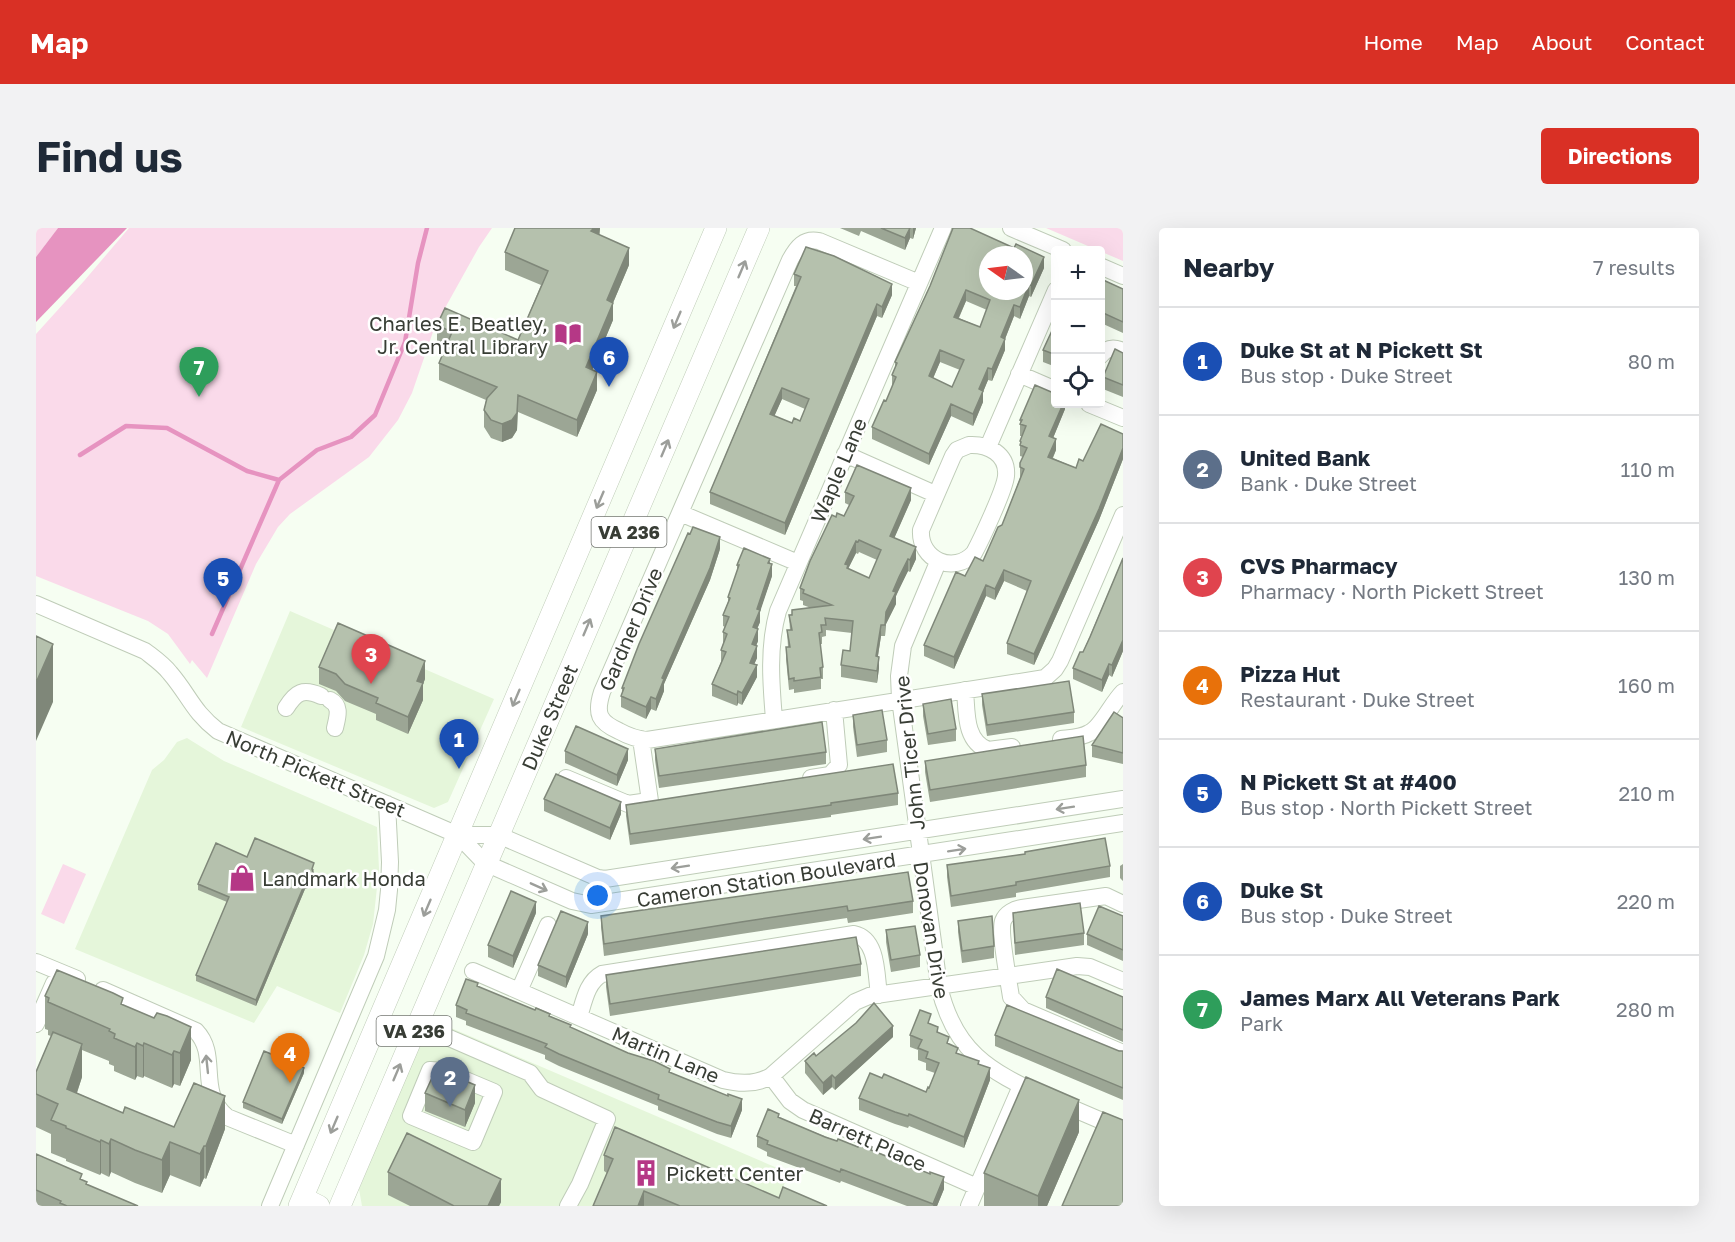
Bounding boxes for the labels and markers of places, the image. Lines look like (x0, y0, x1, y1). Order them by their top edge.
place label: Charles E. Beatley, Jr. Central Library (369, 311, 548, 358)
library icon: Charles E. Beatley, Jr. Central Library (553, 319, 583, 349)
pin: 6 (590, 338, 628, 387)
pin: 7 (180, 348, 218, 397)
pin: 5 (204, 558, 243, 608)
pin: 3 (352, 634, 390, 684)
pin: 1 (440, 720, 478, 769)
shop icon: Landmark Honda (227, 863, 257, 893)
place label: Landmark Honda (262, 866, 426, 890)
pin: 4 (270, 1034, 310, 1083)
pin: 2 (430, 1058, 470, 1107)
building icon: Pickett Center (631, 1158, 661, 1188)
place label: Pickett Center (666, 1161, 804, 1185)

